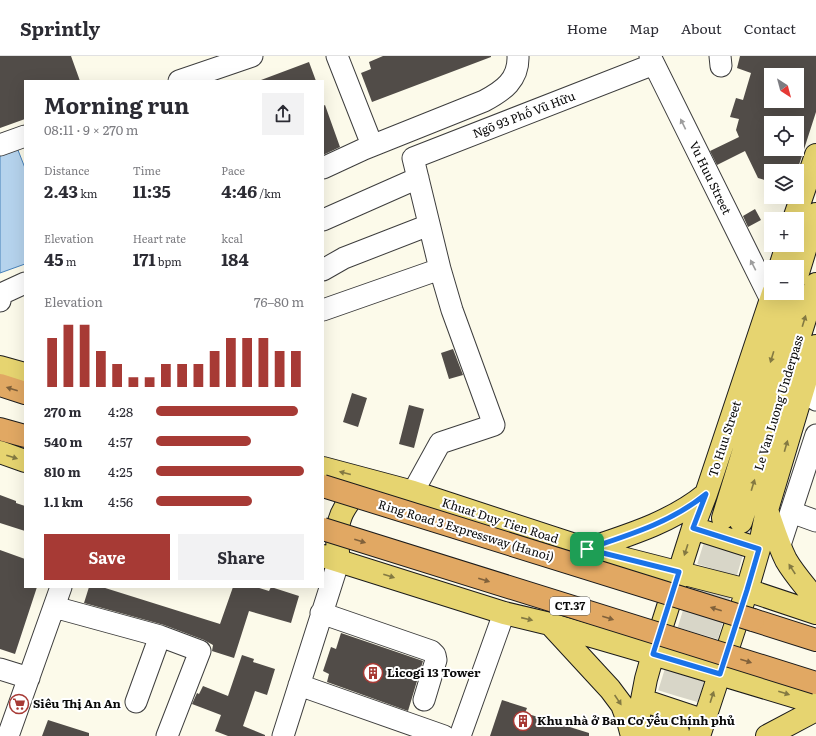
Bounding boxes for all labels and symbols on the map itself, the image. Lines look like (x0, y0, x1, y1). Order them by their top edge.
north arrow (764, 68, 804, 108)
street label: Ngõ 93 Phố Vũ Hữu (470, 86, 578, 142)
one-way arrow (680, 118, 686, 129)
street label: Vu Huu Street (685, 138, 737, 217)
one-way arrow (750, 259, 757, 271)
one-way arrow (801, 315, 807, 327)
street label: Le Van Luong Underpass (749, 332, 807, 473)
one-way arrow (769, 351, 775, 363)
one-way arrow (6, 386, 18, 392)
street label: To Huu Street (703, 398, 745, 479)
one-way arrow (783, 440, 789, 452)
one-way arrow (7, 454, 19, 460)
one-way arrow (339, 470, 351, 476)
one-way arrow (750, 479, 756, 491)
street label: Khuat Duy Tien Road (440, 493, 562, 548)
street label: Ring Road 3 Expressway (Hanoi) (376, 495, 556, 565)
pin (570, 532, 604, 566)
one-way arrow (355, 538, 367, 544)
one-way arrow (683, 544, 689, 556)
one-way arrow (788, 564, 796, 574)
one-way arrow (383, 574, 395, 580)
one-way arrow (479, 577, 491, 583)
road number: CT.37 (550, 597, 590, 615)
one-way arrow (709, 606, 721, 612)
one-way arrow (603, 615, 615, 621)
one-way arrow (521, 616, 533, 622)
one-way arrow (740, 658, 752, 664)
building icon: Licogi 13 Tower (362, 662, 384, 684)
place label: Licogi 13 Tower (387, 663, 481, 681)
one-way arrow (778, 690, 790, 696)
one-way arrow (709, 691, 715, 703)
supermarket icon: Siêu Thị An An (8, 693, 30, 715)
place label: Siêu Thị An An (33, 694, 122, 712)
one-way arrow (614, 695, 622, 706)
building icon: Khu nhà ở Ban Cơ yếu Chính phủ (512, 710, 534, 732)
place label: Khu nhà ở Ban Cơ yếu Chính phủ (537, 711, 735, 729)

